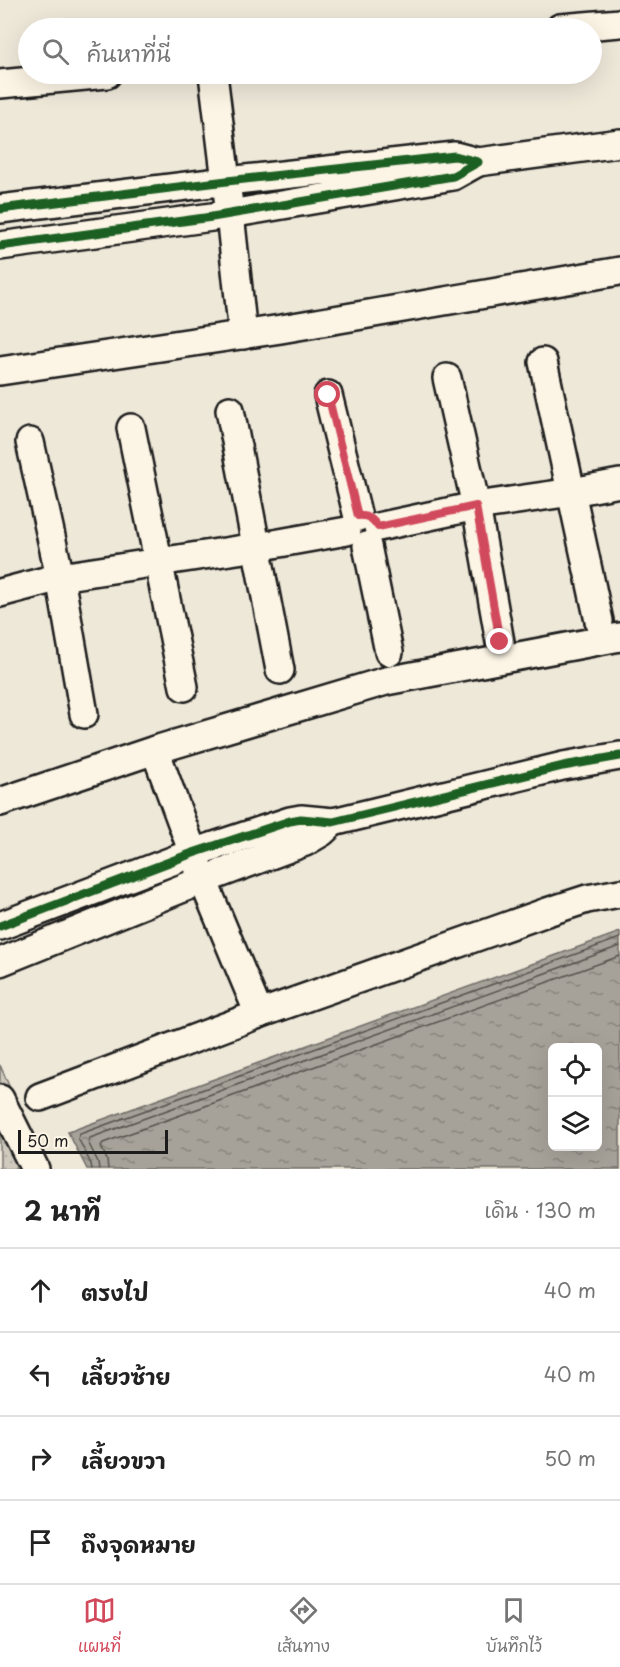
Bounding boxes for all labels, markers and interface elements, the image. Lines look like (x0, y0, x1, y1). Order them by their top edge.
search box (18, 18, 602, 84)
icon: search (39, 35, 72, 68)
text: ค้นหาที่นี่ (87, 36, 171, 69)
route start (314, 381, 340, 407)
route end (486, 628, 512, 654)
map controls (548, 1043, 602, 1151)
button: locate (548, 1043, 602, 1097)
button: layers (548, 1097, 602, 1151)
scale bar (18, 1127, 168, 1154)
text: 50 m (27, 1128, 68, 1152)
text: 2 นาที (24, 1191, 101, 1230)
text: เดิน · 130 m (485, 1195, 596, 1225)
icon: ahead (24, 1274, 57, 1307)
text: ตรงไป (81, 1275, 149, 1308)
text: 40 m (544, 1275, 596, 1305)
icon: left (24, 1358, 57, 1391)
text: เลี้ยวซ้าย (81, 1359, 171, 1392)
text: 40 m (544, 1359, 596, 1389)
icon: right (24, 1442, 57, 1475)
text: เลี้ยวขวา (81, 1443, 165, 1476)
text: 50 m (544, 1443, 596, 1473)
icon: arrive (24, 1526, 57, 1559)
text: ถึงจุดหมาย (81, 1527, 196, 1560)
tab: แผนที่ (78, 1594, 121, 1658)
tab: เส้นทาง (277, 1594, 330, 1658)
tab: บันทึกไว้ (486, 1594, 542, 1658)

